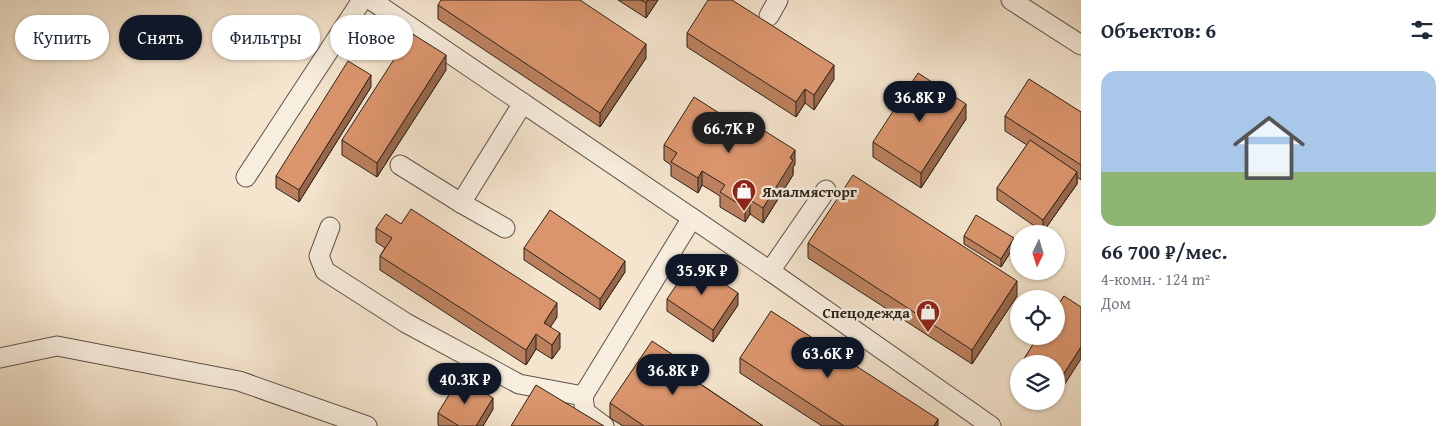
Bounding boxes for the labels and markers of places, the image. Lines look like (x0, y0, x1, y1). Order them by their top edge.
pin: 36.8K ₽ (874, 80, 966, 123)
pin: 66.7K ₽ (683, 112, 775, 154)
shop icon: Ямалмясторг (731, 178, 757, 212)
place label: Ямалмясторг (761, 181, 857, 202)
pin: 35.9K ₽ (656, 254, 748, 296)
shop icon: Спецодежда (915, 299, 941, 333)
place label: Спецодежда (822, 302, 910, 323)
pin: 63.6K ₽ (782, 336, 874, 379)
pin: 36.8K ₽ (627, 354, 719, 396)
pin: 40.3K ₽ (419, 362, 511, 405)

